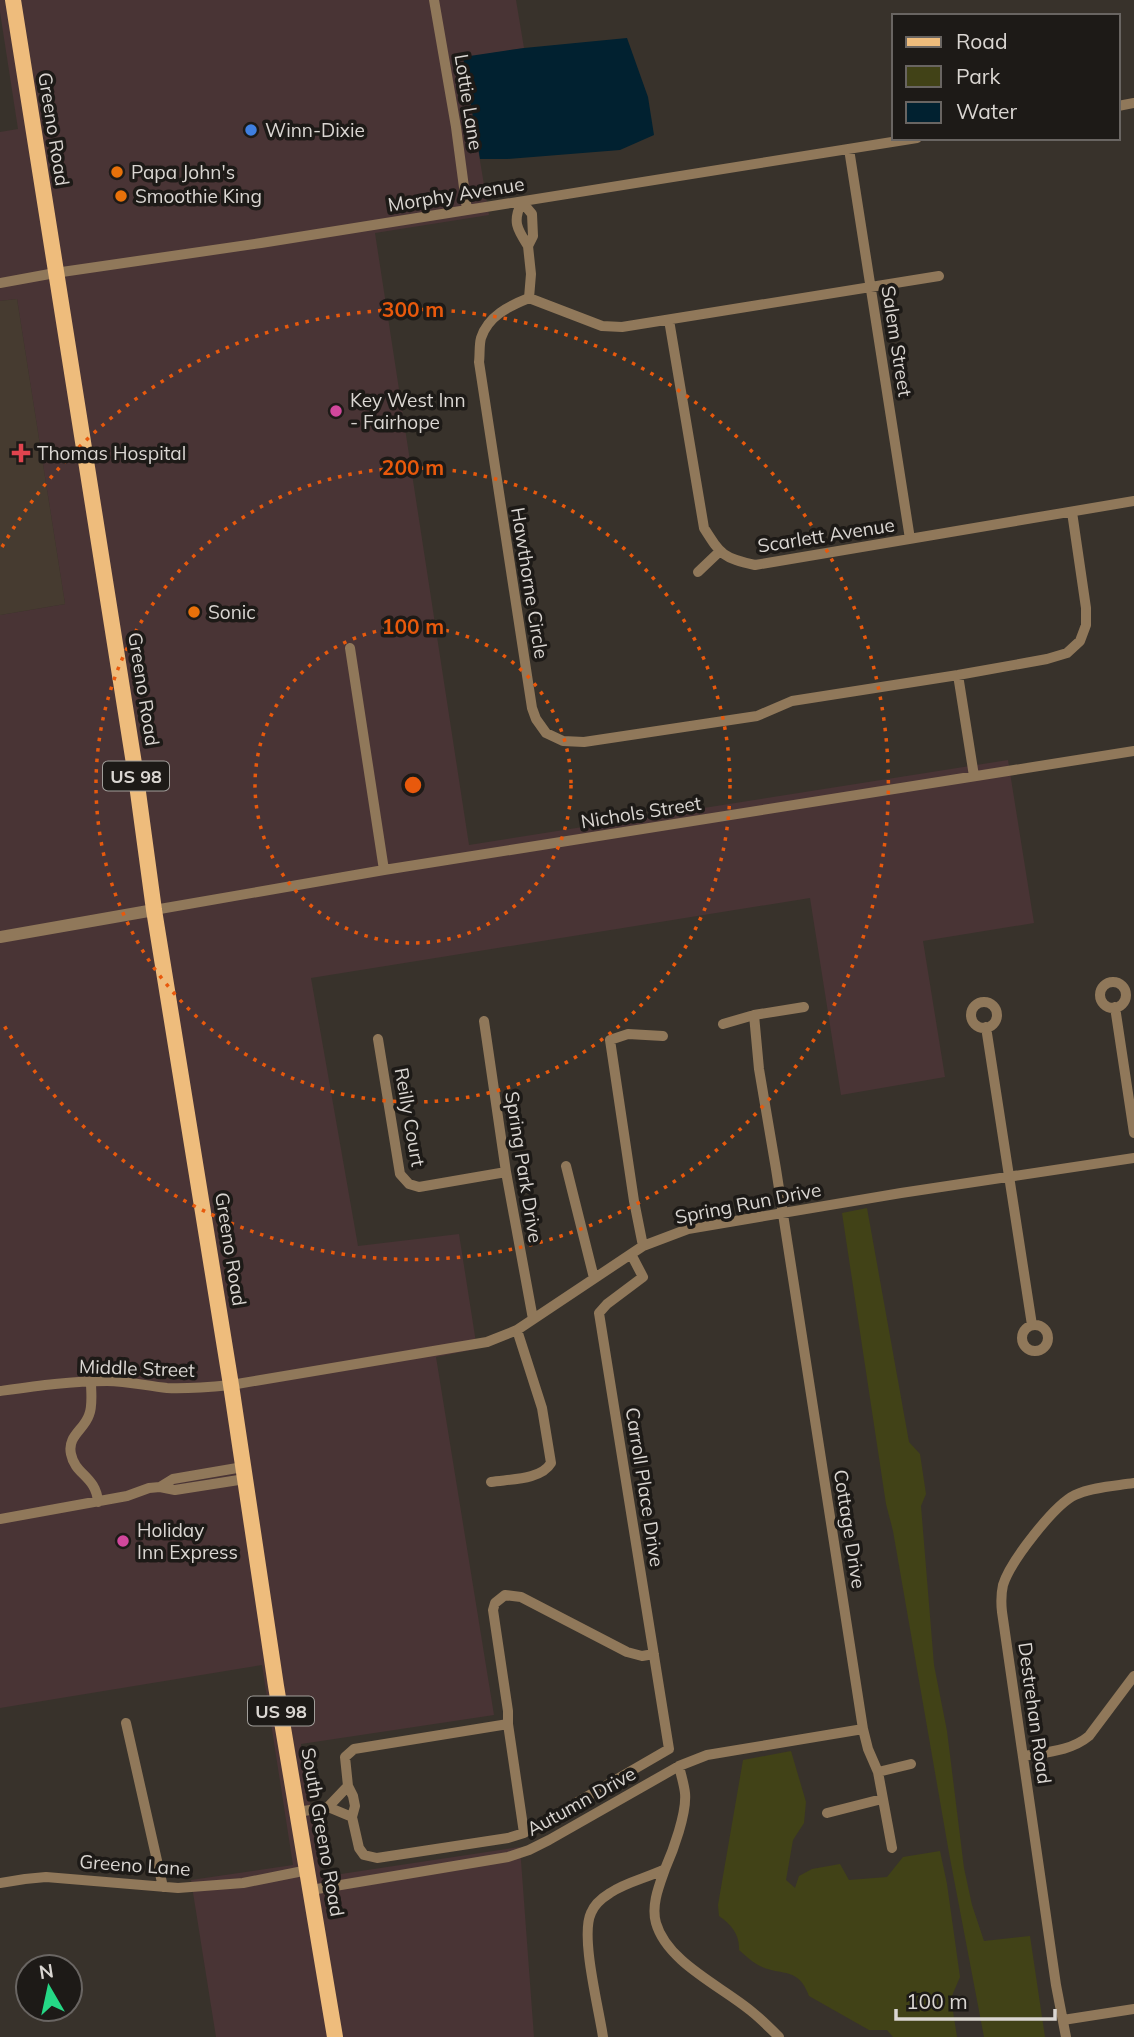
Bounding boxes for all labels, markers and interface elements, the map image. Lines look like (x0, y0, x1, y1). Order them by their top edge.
legend (892, 14, 1120, 140)
text: Road (956, 28, 1007, 54)
street label: Lottie Lane (450, 52, 488, 152)
text: Park (956, 63, 1000, 89)
street label: Greeno Road (33, 70, 75, 188)
text: Water (956, 98, 1017, 124)
place label: Winn-Dixie (265, 118, 365, 142)
marker: Winn-Dixie (243, 122, 259, 138)
place label: Papa John's (131, 160, 235, 184)
marker: Papa John's (109, 164, 125, 180)
street label: Morphy Avenue (386, 171, 526, 217)
place label: Smoothie King (135, 184, 262, 208)
marker: Smoothie King (113, 188, 129, 204)
street label: Salem Street (876, 284, 918, 399)
text: 300 m (382, 296, 444, 322)
place label: Key West Inn - Fairhope (350, 388, 466, 434)
marker: Key West Inn - Fairhope (328, 403, 344, 419)
place label: Thomas Hospital (37, 441, 186, 465)
marker: Thomas Hospital (11, 443, 31, 463)
text: 200 m (382, 454, 444, 480)
street label: Hawthorne Circle (506, 506, 554, 660)
street label: Scarlett Avenue (756, 512, 896, 558)
place label: Sonic (208, 600, 256, 624)
marker: Sonic (186, 604, 202, 620)
text: 100 m (382, 613, 444, 639)
street label: Greeno Road (123, 630, 165, 748)
road number: US 98 (103, 762, 169, 790)
centre of rings (401, 773, 425, 797)
street label: Nichols Street (579, 791, 703, 833)
street label: Reilly Court (389, 1066, 431, 1169)
street label: Spring Park Drive (500, 1090, 548, 1244)
street label: Spring Run Drive (673, 1177, 823, 1229)
street label: Greeno Road (210, 1190, 252, 1308)
street label: Middle Street (79, 1354, 196, 1382)
street label: Carroll Place Drive (621, 1405, 669, 1569)
street label: Cottage Drive (829, 1468, 871, 1590)
place label: Holiday Inn Express (137, 1518, 238, 1564)
marker: Holiday Inn Express (115, 1533, 131, 1549)
street label: Destrehan Road (1013, 1641, 1057, 1785)
road number: US 98 (248, 1696, 314, 1726)
street label: South Greeno Road (296, 1746, 350, 1918)
street label: Autumn Drive (522, 1761, 640, 1841)
street label: Greeno Lane (79, 1849, 191, 1881)
north arrow (14, 1953, 84, 2023)
text: N (37, 1958, 55, 1984)
scale bar (896, 1978, 1055, 2022)
text: 100 m (906, 1988, 968, 2014)

